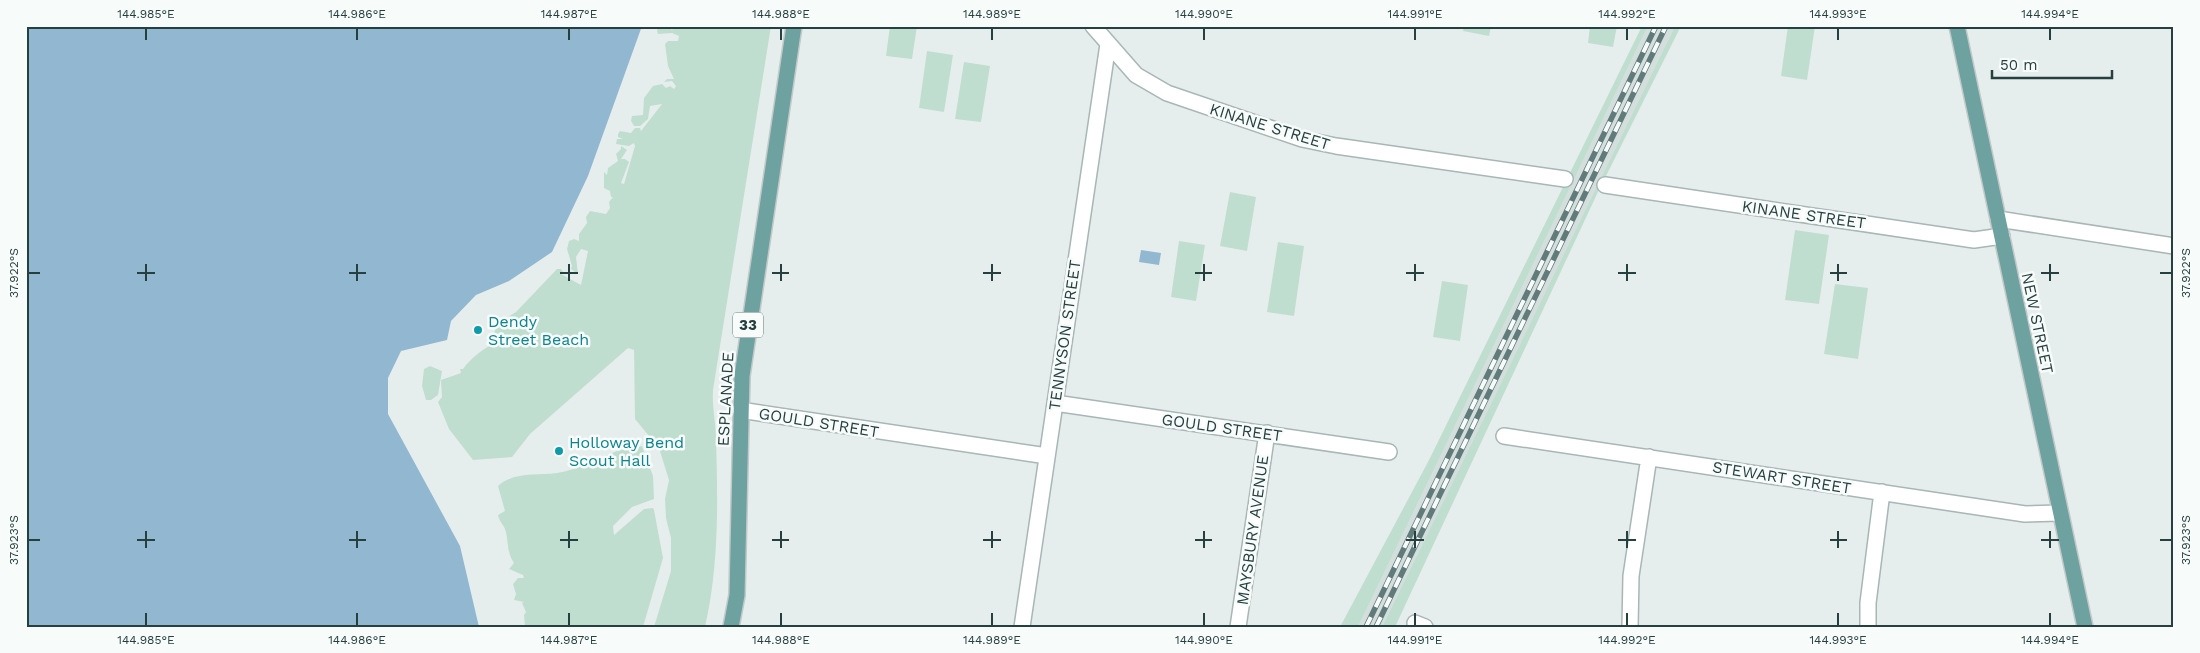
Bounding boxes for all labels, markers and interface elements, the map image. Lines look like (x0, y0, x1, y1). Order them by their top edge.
text: 144.985°E (117, 7, 175, 21)
text: 144.986°E (328, 7, 386, 21)
text: 144.987°E (541, 7, 598, 21)
text: 144.988°E (752, 7, 810, 21)
text: 144.989°E (963, 7, 1021, 21)
text: 144.990°E (1175, 7, 1233, 21)
text: 144.991°E (1387, 7, 1443, 21)
text: 144.992°E (1598, 7, 1656, 21)
text: 144.993°E (1809, 7, 1867, 21)
text: 144.994°E (2021, 7, 2079, 21)
scale bar (1992, 48, 2112, 80)
text: 50 m (2000, 56, 2037, 74)
street label: KINANE STREET (1207, 99, 1333, 154)
street label: KINANE STREET (1741, 196, 1868, 233)
text: 37.922°S (7, 248, 21, 298)
text: 37.922°S (2179, 248, 2193, 298)
street label: TENNYSON STREET (1045, 258, 1085, 412)
street label: NEW STREET (2018, 271, 2058, 376)
place label: Dendy Street Beach (488, 312, 589, 349)
road number: 33 (733, 312, 763, 338)
marker: Dendy Street Beach (472, 324, 484, 336)
street label: ESPLANADE (714, 351, 737, 447)
street label: GOULD STREET (757, 404, 881, 441)
street label: GOULD STREET (1160, 410, 1284, 445)
place label: Holloway Bend Scout Hall (569, 433, 684, 470)
marker: Holloway Bend Scout Hall (553, 445, 565, 457)
street label: MAYSBURY AVENUE (1233, 454, 1272, 606)
street label: STEWART STREET (1711, 457, 1853, 498)
text: 37.923°S (7, 515, 21, 565)
text: 37.923°S (2179, 515, 2193, 565)
text: 144.985°E (117, 633, 175, 647)
text: 144.986°E (328, 633, 386, 647)
text: 144.987°E (541, 633, 598, 647)
text: 144.988°E (752, 633, 810, 647)
text: 144.989°E (963, 633, 1021, 647)
text: 144.990°E (1175, 633, 1233, 647)
text: 144.991°E (1387, 633, 1443, 647)
text: 144.992°E (1598, 633, 1656, 647)
text: 144.993°E (1809, 633, 1867, 647)
text: 144.994°E (2021, 633, 2079, 647)

